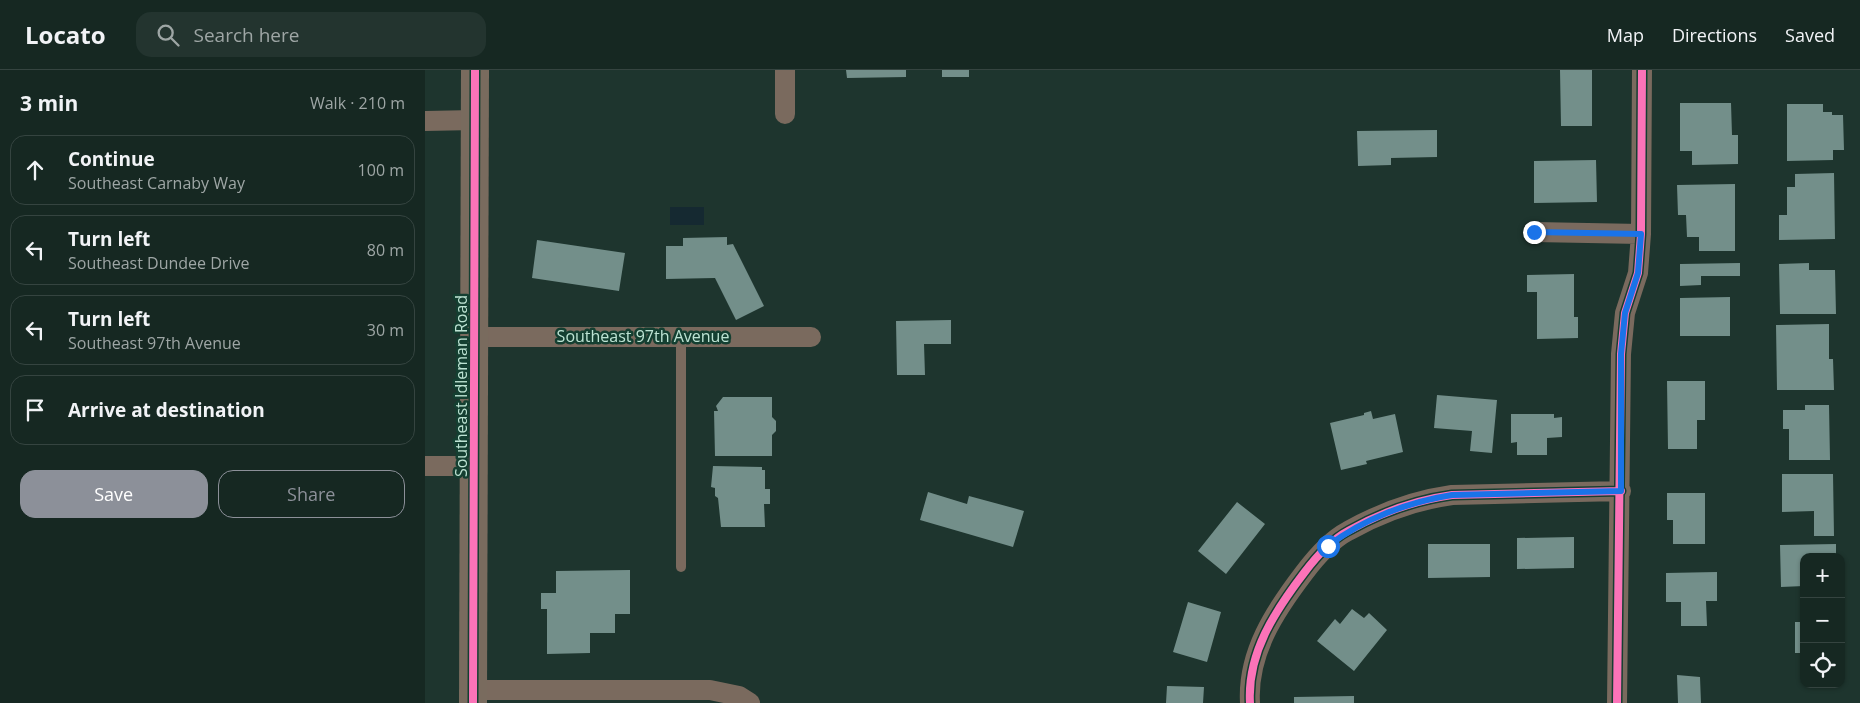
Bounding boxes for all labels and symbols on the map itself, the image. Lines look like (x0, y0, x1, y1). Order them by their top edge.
route end (1523, 221, 1546, 244)
street label: Southeast Idleman Road (450, 295, 472, 477)
street label: Southeast 97th Avenue (557, 325, 729, 347)
route start (1317, 535, 1340, 558)

